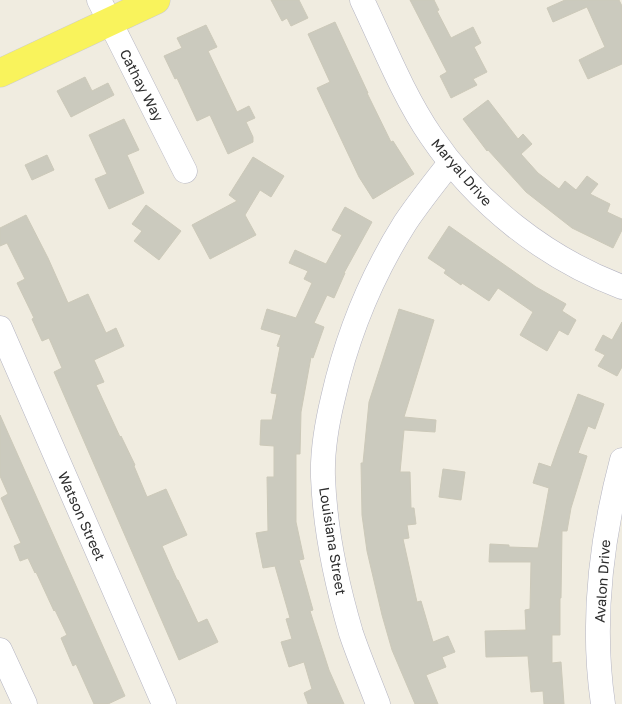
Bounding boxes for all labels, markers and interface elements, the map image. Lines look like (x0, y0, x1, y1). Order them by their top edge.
street label: Cathay Way (117, 46, 168, 124)
street label: Maryal Drive (428, 135, 496, 209)
street label: Watson Street (55, 469, 109, 563)
street label: Louisiana Street (316, 486, 350, 596)
street label: Avalon Drive (591, 539, 613, 623)

